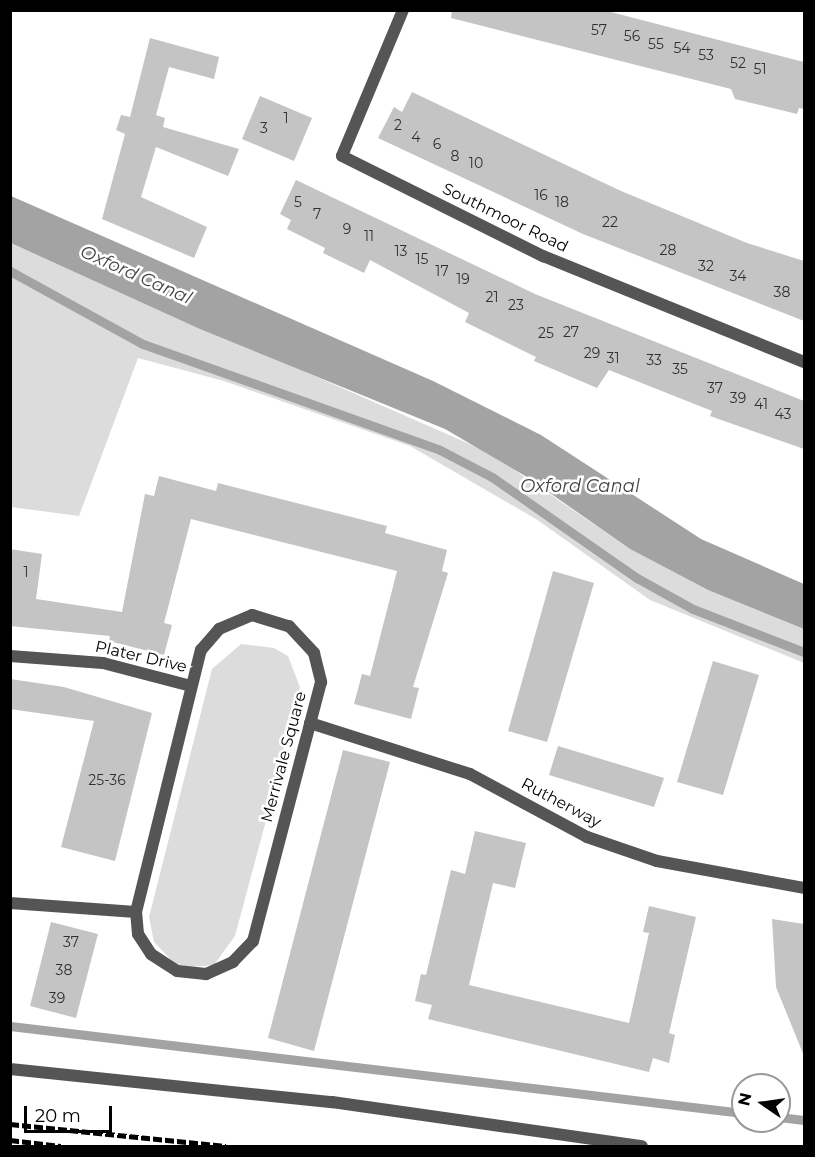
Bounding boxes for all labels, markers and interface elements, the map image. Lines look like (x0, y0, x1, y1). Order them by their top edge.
house number: 57 (591, 22, 607, 38)
house number: 56 (624, 28, 640, 44)
house number: 55 (648, 36, 664, 52)
house number: 54 (673, 40, 691, 56)
house number: 53 (698, 47, 714, 63)
house number: 52 (730, 55, 746, 71)
house number: 51 (754, 61, 766, 77)
house number: 1 (283, 110, 289, 126)
house number: 2 (394, 117, 402, 133)
house number: 3 (260, 120, 268, 136)
house number: 4 (411, 129, 421, 145)
house number: 6 (433, 136, 441, 152)
house number: 8 (451, 148, 459, 164)
house number: 10 (469, 155, 483, 171)
street label: Southmoor Road (439, 179, 571, 257)
house number: 16 (534, 187, 548, 203)
house number: 5 (294, 194, 302, 210)
house number: 18 (555, 194, 569, 210)
house number: 7 (313, 206, 321, 222)
house number: 22 (602, 214, 618, 230)
house number: 9 (343, 221, 351, 237)
house number: 11 (364, 228, 374, 244)
water label: Oxford Canal (77, 241, 195, 309)
house number: 28 (660, 242, 676, 258)
house number: 13 (395, 243, 407, 259)
house number: 15 (416, 251, 428, 267)
house number: 32 (698, 258, 714, 274)
house number: 17 (435, 263, 449, 279)
house number: 34 (729, 268, 747, 284)
house number: 19 (456, 271, 470, 287)
house number: 38 (774, 284, 790, 300)
house number: 21 (485, 289, 499, 305)
house number: 23 (508, 297, 524, 313)
house number: 27 (563, 324, 579, 340)
house number: 25 (538, 325, 554, 341)
house number: 29 (584, 345, 600, 361)
house number: 31 (607, 350, 619, 366)
house number: 33 (646, 352, 662, 368)
house number: 35 (672, 361, 688, 377)
house number: 37 (707, 380, 723, 396)
house number: 39 (730, 390, 746, 406)
house number: 41 (754, 396, 768, 412)
house number: 43 (775, 406, 791, 422)
water label: Oxford Canal (520, 475, 640, 497)
house number: 1 (23, 564, 29, 580)
street label: Plater Drive (93, 637, 189, 677)
street label: Merrivale Square (257, 690, 311, 824)
house number: 25-36 (88, 772, 126, 788)
street label: Rutherway (518, 774, 604, 832)
house number: 37 (63, 934, 79, 950)
house number: 38 (56, 962, 72, 978)
house number: 39 (49, 990, 65, 1006)
north arrow (731, 1073, 791, 1133)
text: N (734, 1091, 756, 1108)
scale bar (27, 1094, 116, 1132)
text: 20 m (35, 1105, 81, 1127)

